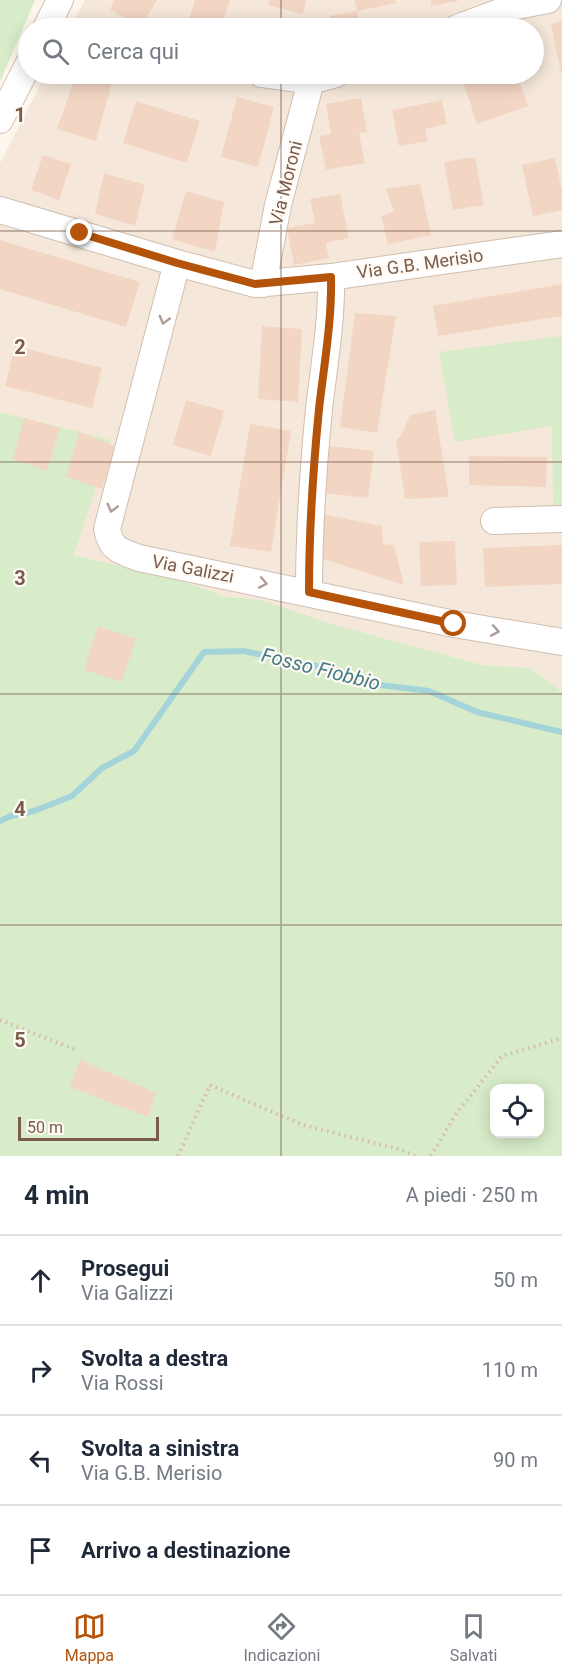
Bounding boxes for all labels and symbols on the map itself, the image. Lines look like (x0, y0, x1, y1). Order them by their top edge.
text: 1 (14, 103, 26, 127)
street label: Via Moroni (265, 138, 306, 227)
route end (66, 219, 92, 245)
street label: Via G.B. Merisio (355, 244, 484, 283)
one-way arrow (158, 315, 171, 325)
text: 2 (14, 335, 26, 359)
one-way arrow (107, 502, 119, 513)
street label: Via Galizzi (150, 550, 236, 587)
text: 3 (14, 566, 26, 590)
one-way arrow (258, 576, 268, 589)
route start (440, 610, 466, 636)
one-way arrow (490, 624, 500, 636)
water label: Fosso Fiobbio (259, 643, 383, 695)
text: 4 (14, 797, 26, 821)
text: 5 (14, 1028, 26, 1052)
scale bar (18, 1114, 159, 1142)

